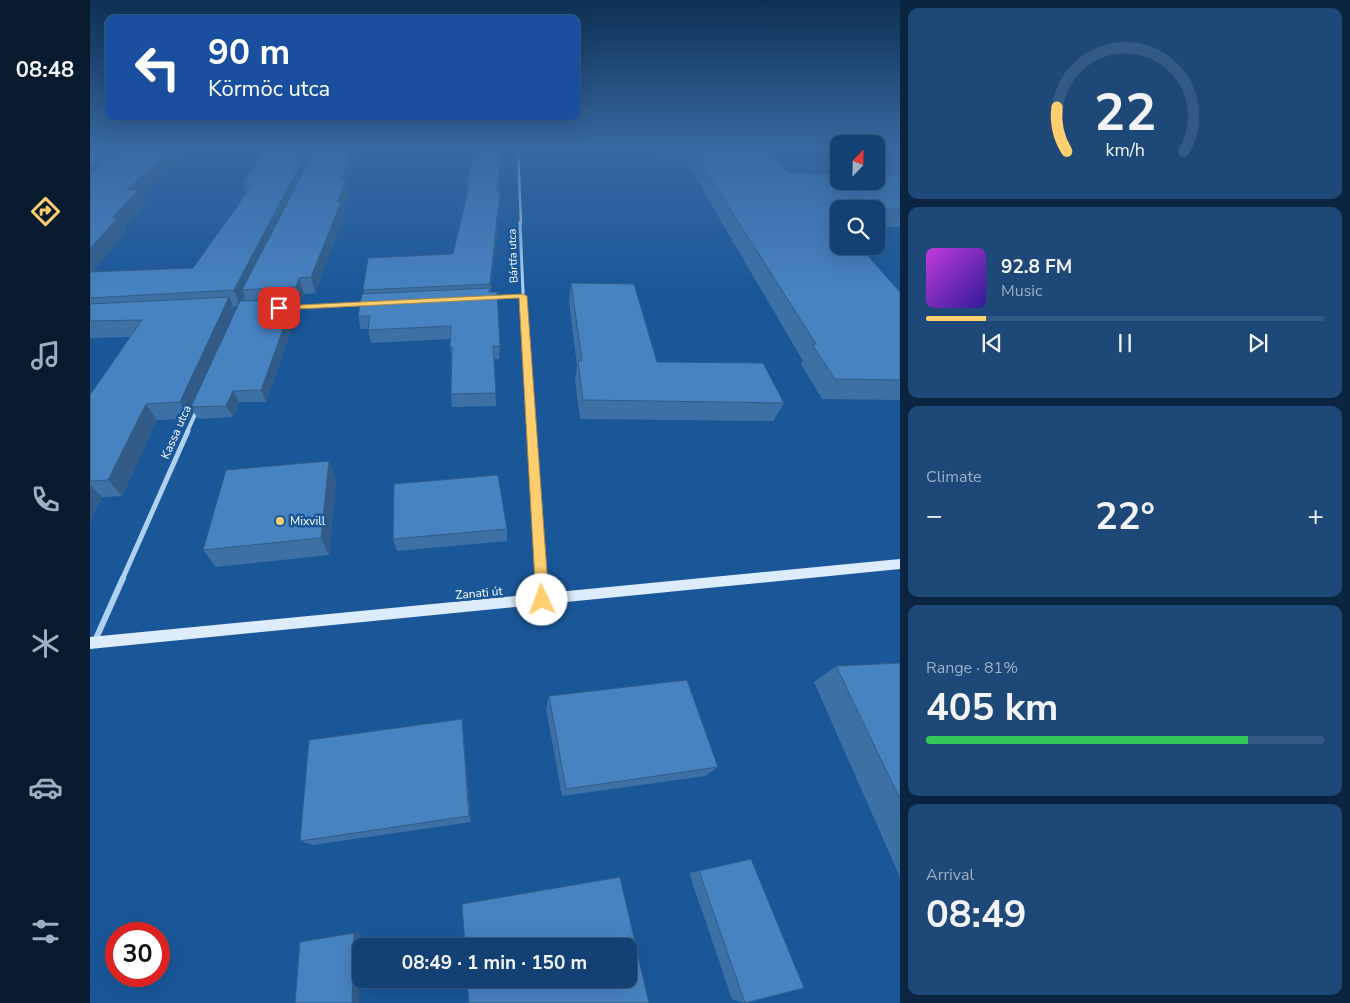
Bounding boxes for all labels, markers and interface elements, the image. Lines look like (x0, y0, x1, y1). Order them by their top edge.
text: 90 m (208, 29, 290, 76)
icon: left (125, 35, 190, 100)
text: 08:48 (16, 55, 74, 85)
text: Körmöc utca (208, 74, 330, 104)
text: 22 (1094, 77, 1156, 148)
north arrow (830, 135, 885, 190)
map controls (830, 135, 885, 255)
text: km/h (1105, 138, 1145, 162)
icon: directions (28, 194, 63, 229)
button: search (830, 200, 885, 255)
street label: Bártfa utca (505, 228, 521, 283)
text: 92.8 FM (1001, 254, 1072, 280)
text: Music (1001, 280, 1042, 302)
pin (258, 287, 300, 329)
icon: arrive (265, 294, 293, 322)
icon: previous (978, 329, 1006, 357)
icon: pause (1111, 329, 1139, 357)
icon: next (1244, 329, 1272, 357)
icon: music (28, 338, 63, 373)
street label: Kassa utca (157, 402, 195, 462)
text: Climate (926, 466, 981, 488)
icon: phone (28, 482, 63, 517)
text: 22° (1095, 491, 1155, 542)
text: − (926, 497, 943, 535)
text: + (1307, 497, 1324, 535)
place label: Mixvill (290, 513, 326, 529)
marker: Mixvill (274, 515, 286, 527)
position arrow (515, 573, 567, 625)
street label: Zanati út (455, 583, 504, 603)
icon: climate (28, 626, 63, 661)
text: Range · 81% (926, 657, 1018, 679)
text: 405 km (926, 682, 1058, 733)
icon: car (28, 770, 63, 805)
text: Arrival (926, 864, 974, 886)
text: 08:49 (926, 889, 1027, 940)
icon: filters (28, 914, 63, 949)
speed limit sign: 30 (105, 922, 170, 987)
text: 08:49 · 1 min · 150 m (402, 950, 587, 976)

